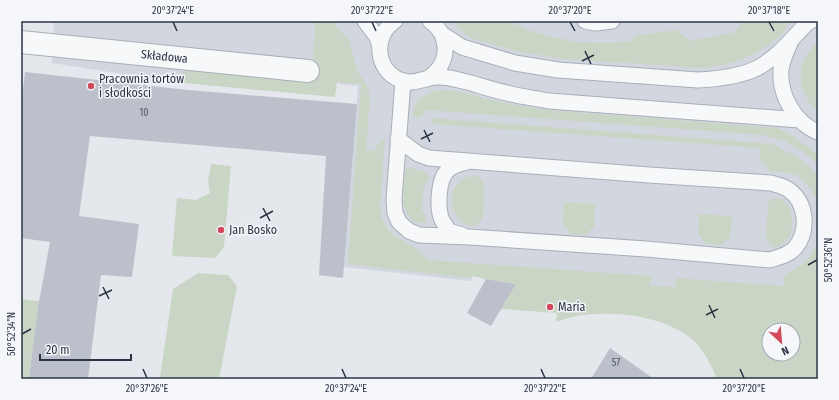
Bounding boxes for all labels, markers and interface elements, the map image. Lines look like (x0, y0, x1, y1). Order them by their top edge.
text: 20°37'24"E (152, 5, 194, 17)
text: 20°37'22"E (351, 5, 393, 17)
text: 20°37'20"E (549, 5, 592, 17)
text: 20°37'18"E (748, 5, 790, 17)
street label: Składowa (140, 47, 188, 66)
place label: Pracownia tortów i słodkości (99, 72, 184, 100)
marker: Pracownia tortów i słodkości (86, 81, 96, 91)
house number: 10 (139, 107, 149, 119)
place label: Jan Bosko (229, 223, 277, 237)
marker: Jan Bosko (216, 225, 226, 235)
text: 50°52'36"N (823, 238, 835, 282)
place label: Maria (558, 300, 586, 314)
marker: Maria (545, 302, 555, 312)
text: 50°52'34"N (6, 312, 18, 356)
north arrow (761, 322, 801, 362)
scale bar (40, 336, 131, 362)
text: 20 m (46, 343, 70, 357)
text: N (779, 343, 791, 358)
house number: 57 (612, 357, 620, 369)
text: 20°37'26"E (126, 383, 169, 395)
text: 20°37'24"E (325, 383, 367, 395)
text: 20°37'22"E (524, 383, 566, 395)
text: 20°37'20"E (723, 383, 766, 395)

